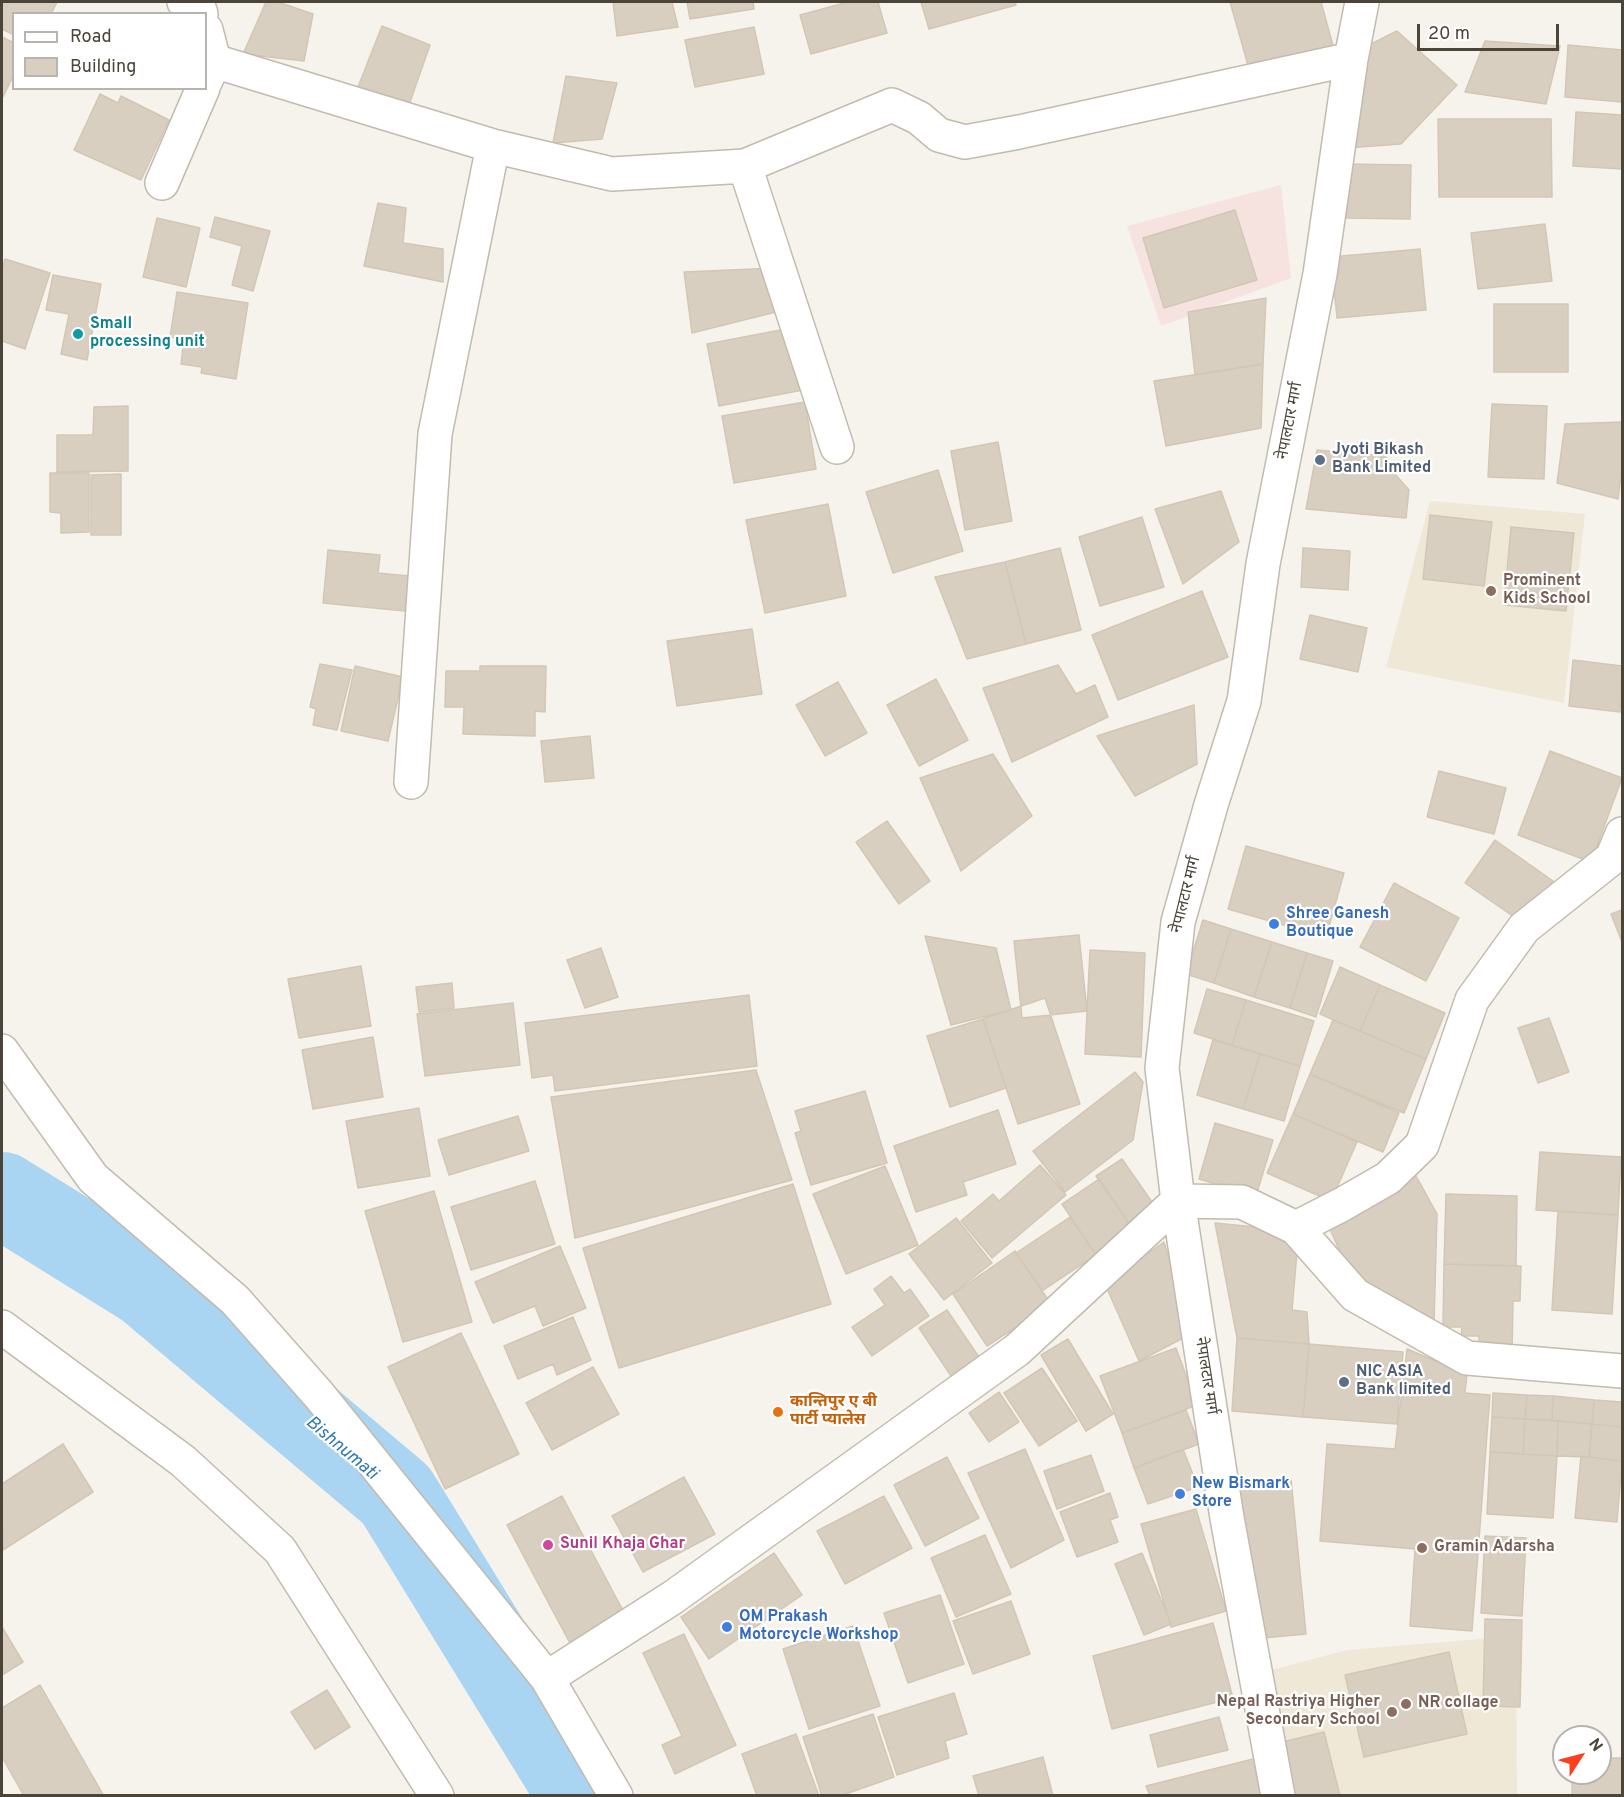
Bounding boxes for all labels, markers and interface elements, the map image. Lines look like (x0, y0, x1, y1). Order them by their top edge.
legend (12, 12, 207, 90)
scale bar (1420, 12, 1562, 50)
text: 20 m (1428, 23, 1470, 46)
text: Road (70, 26, 112, 49)
text: Building (70, 56, 136, 79)
place label: Small processing unit (90, 315, 205, 353)
marker: Small processing unit (71, 327, 85, 341)
street label: नेपालटार मार्ग (1274, 381, 1308, 461)
place label: Jyoti Bikash Bank Limited (1332, 441, 1431, 479)
marker: Jyoti Bikash Bank Limited (1313, 453, 1327, 467)
place label: Prominent Kids School (1503, 572, 1591, 610)
marker: Prominent Kids School (1484, 584, 1498, 598)
street label: नेपालटार मार्ग (1168, 855, 1206, 935)
place label: Shree Ganesh Boutique (1286, 905, 1389, 943)
marker: Shree Ganesh Boutique (1267, 917, 1281, 931)
street label: नेपालटार मार्ग (1189, 1336, 1221, 1416)
place label: NIC ASIA Bank limited (1356, 1363, 1451, 1401)
marker: NIC ASIA Bank limited (1337, 1375, 1351, 1389)
place label: कान्तिपुर ए बी पार्टी प्यालेस (790, 1393, 877, 1431)
marker: कान्तिपुर ए बी पार्टी प्यालेस (771, 1405, 785, 1419)
water label: Bishnumati (301, 1413, 381, 1485)
place label: New Bismark Store (1192, 1475, 1290, 1513)
marker: New Bismark Store (1173, 1487, 1187, 1501)
place label: Sunil Khaja Ghar (560, 1535, 685, 1555)
marker: Sunil Khaja Ghar (541, 1538, 555, 1552)
place label: Gramin Adarsha (1434, 1538, 1555, 1558)
marker: Gramin Adarsha (1415, 1541, 1429, 1555)
place label: OM Prakash Motorcycle Workshop (739, 1608, 898, 1646)
marker: OM Prakash Motorcycle Workshop (720, 1620, 734, 1634)
place label: Nepal Rastriya Higher Secondary School (1217, 1693, 1380, 1731)
place label: NR collage (1418, 1694, 1498, 1714)
marker: NR collage (1399, 1697, 1413, 1711)
marker: Nepal Rastriya Higher Secondary School (1385, 1705, 1399, 1719)
north arrow (1552, 1725, 1612, 1785)
text: N (1583, 1735, 1606, 1756)

